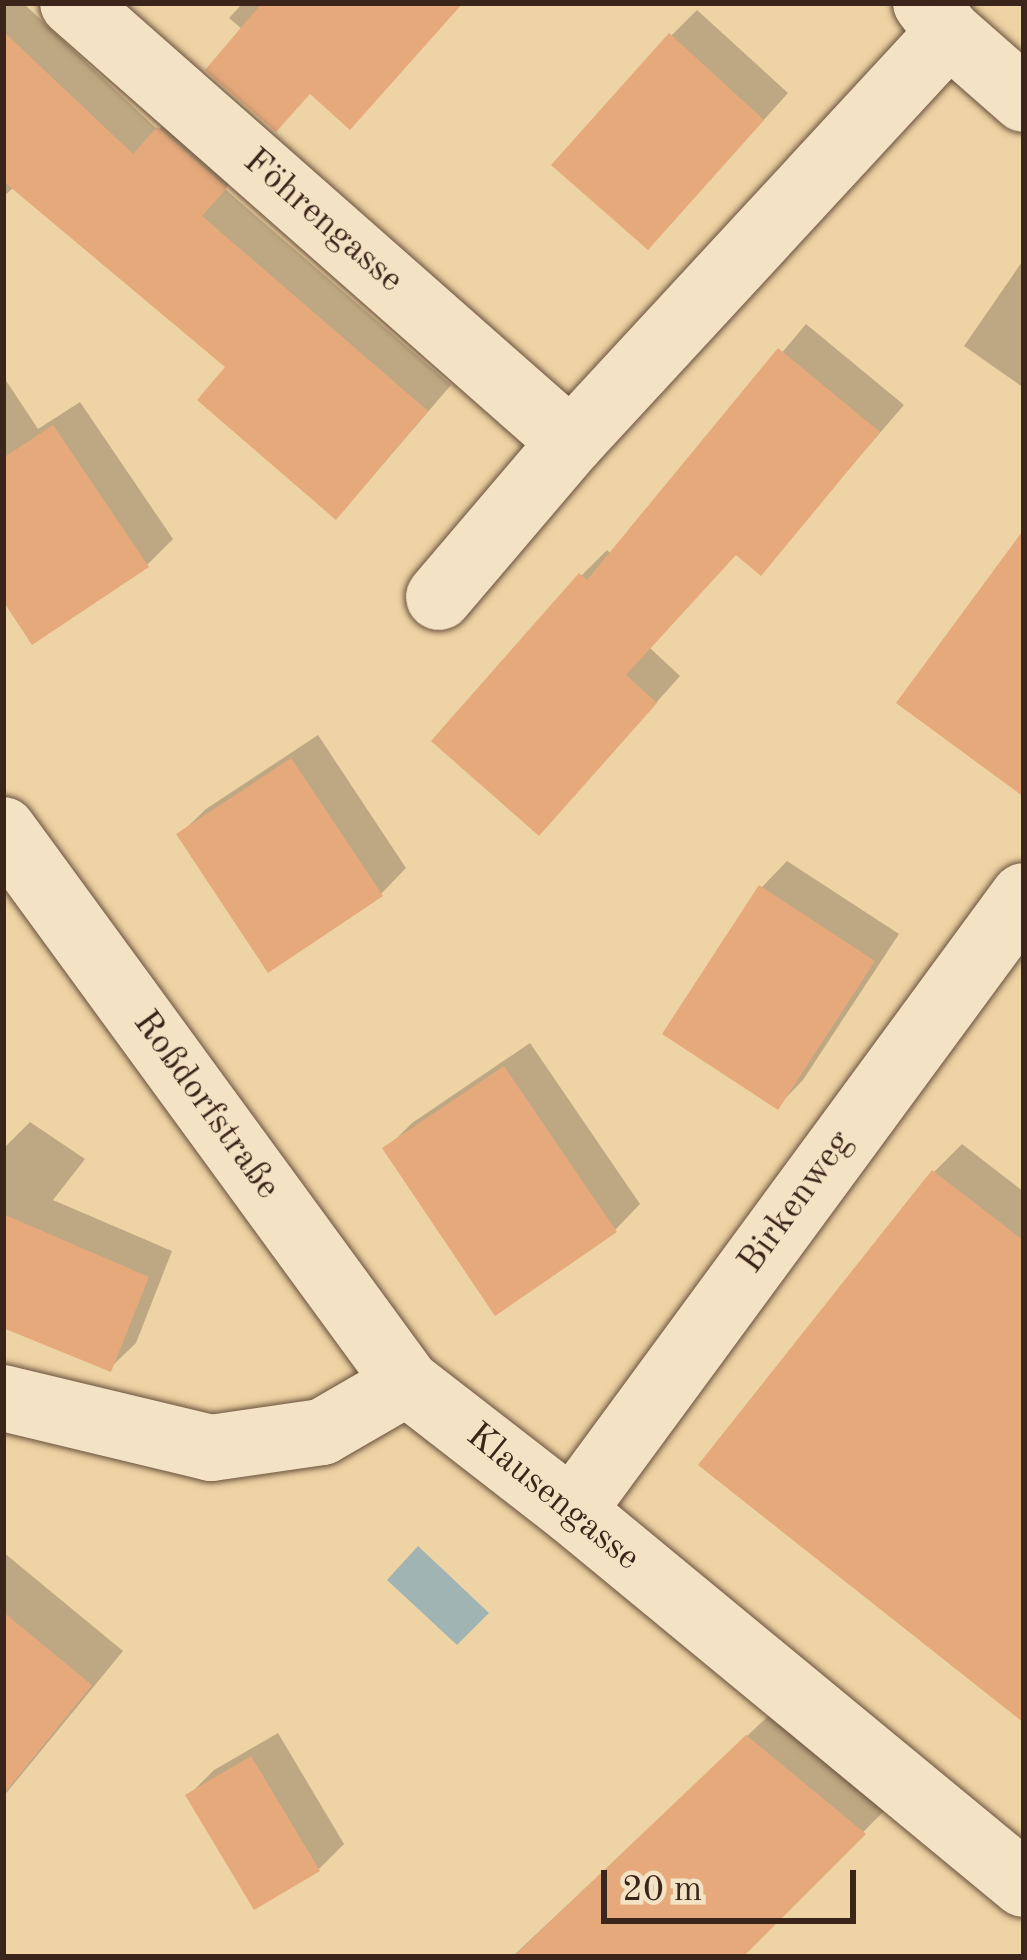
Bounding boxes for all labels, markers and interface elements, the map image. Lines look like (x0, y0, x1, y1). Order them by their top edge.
street label: Föhrengasse (233, 141, 411, 303)
street label: Roßdorfstraße (122, 1003, 288, 1209)
street label: Birkenweg (731, 1123, 863, 1283)
street label: Klausengasse (457, 1415, 647, 1581)
scale bar (607, 1846, 862, 1920)
text: 20 m (622, 1873, 702, 1909)

